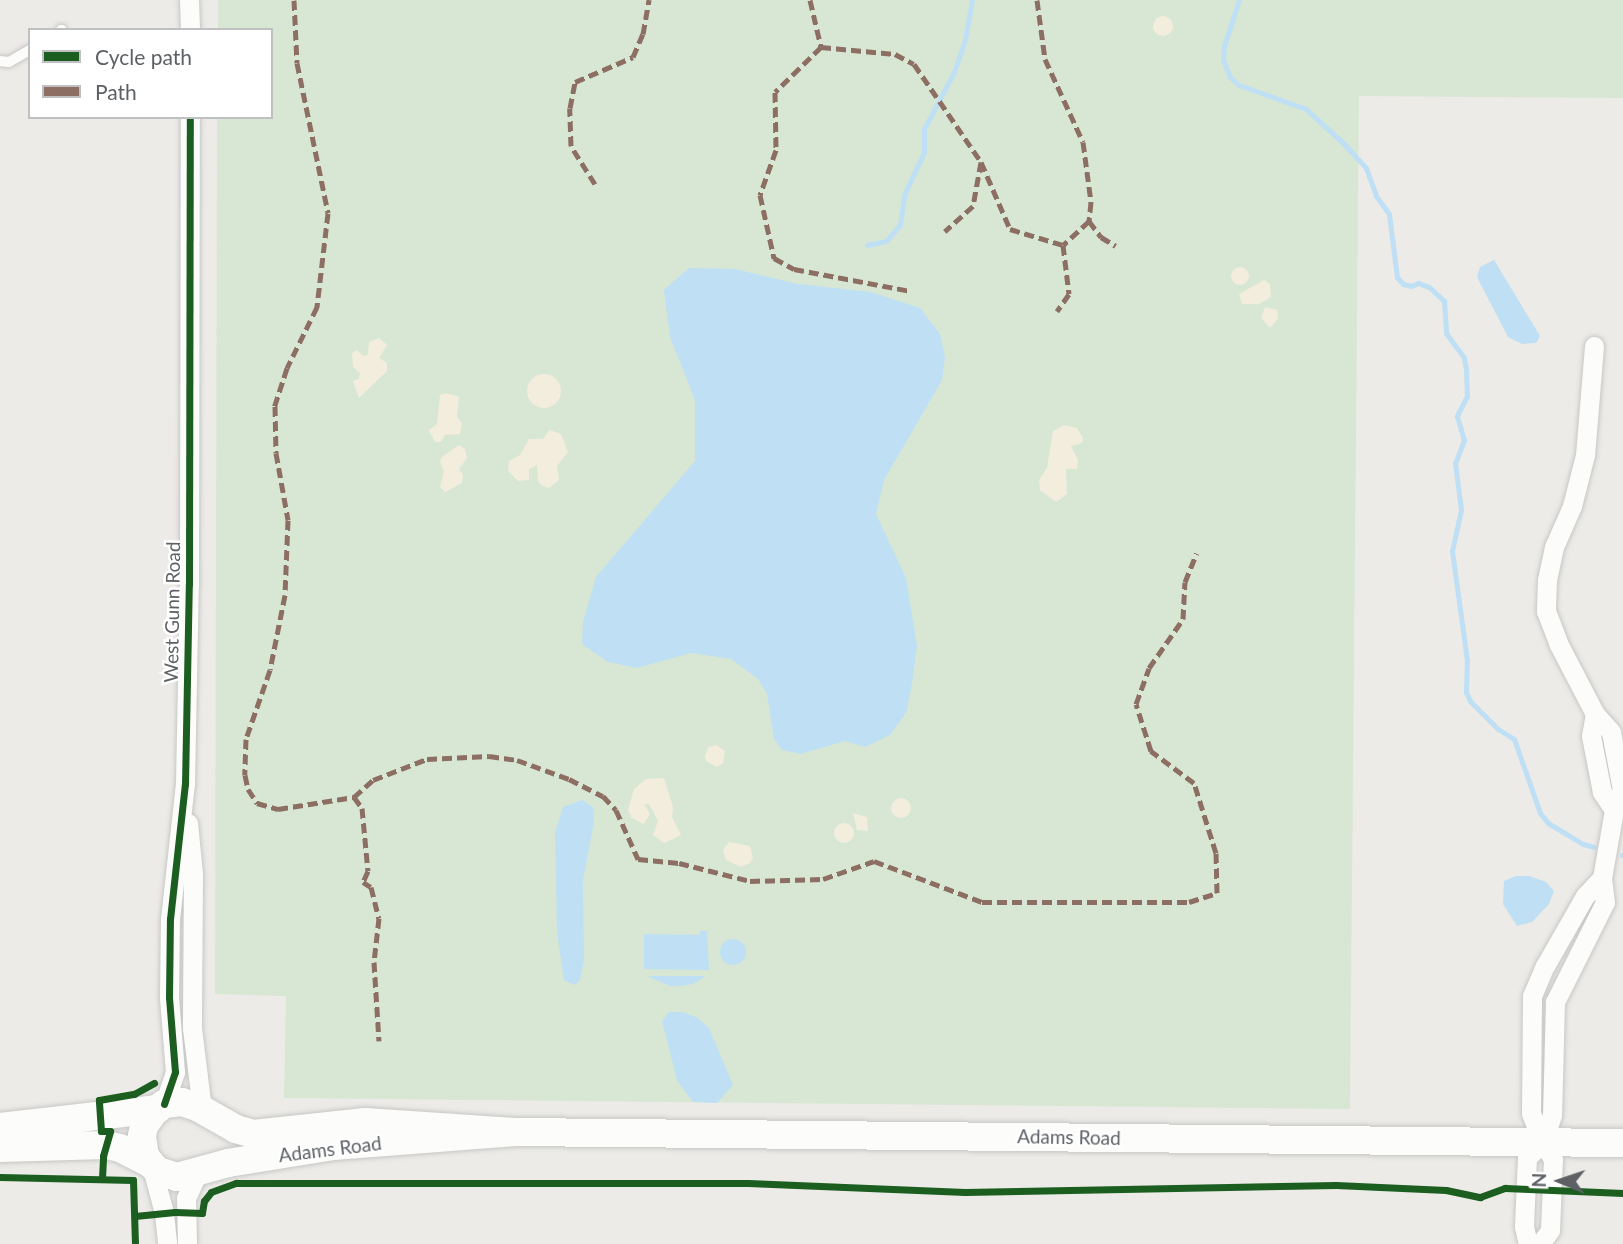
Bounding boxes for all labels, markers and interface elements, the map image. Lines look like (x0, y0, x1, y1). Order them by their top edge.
legend (28, 28, 273, 119)
text: Cycle path (95, 44, 192, 69)
text: Path (95, 79, 137, 104)
street label: West Gunn Road (159, 541, 185, 683)
street label: Adams Road (1017, 1125, 1121, 1149)
street label: Adams Road (277, 1131, 383, 1167)
north arrow (1525, 1146, 1595, 1216)
text: N (1527, 1173, 1550, 1188)

